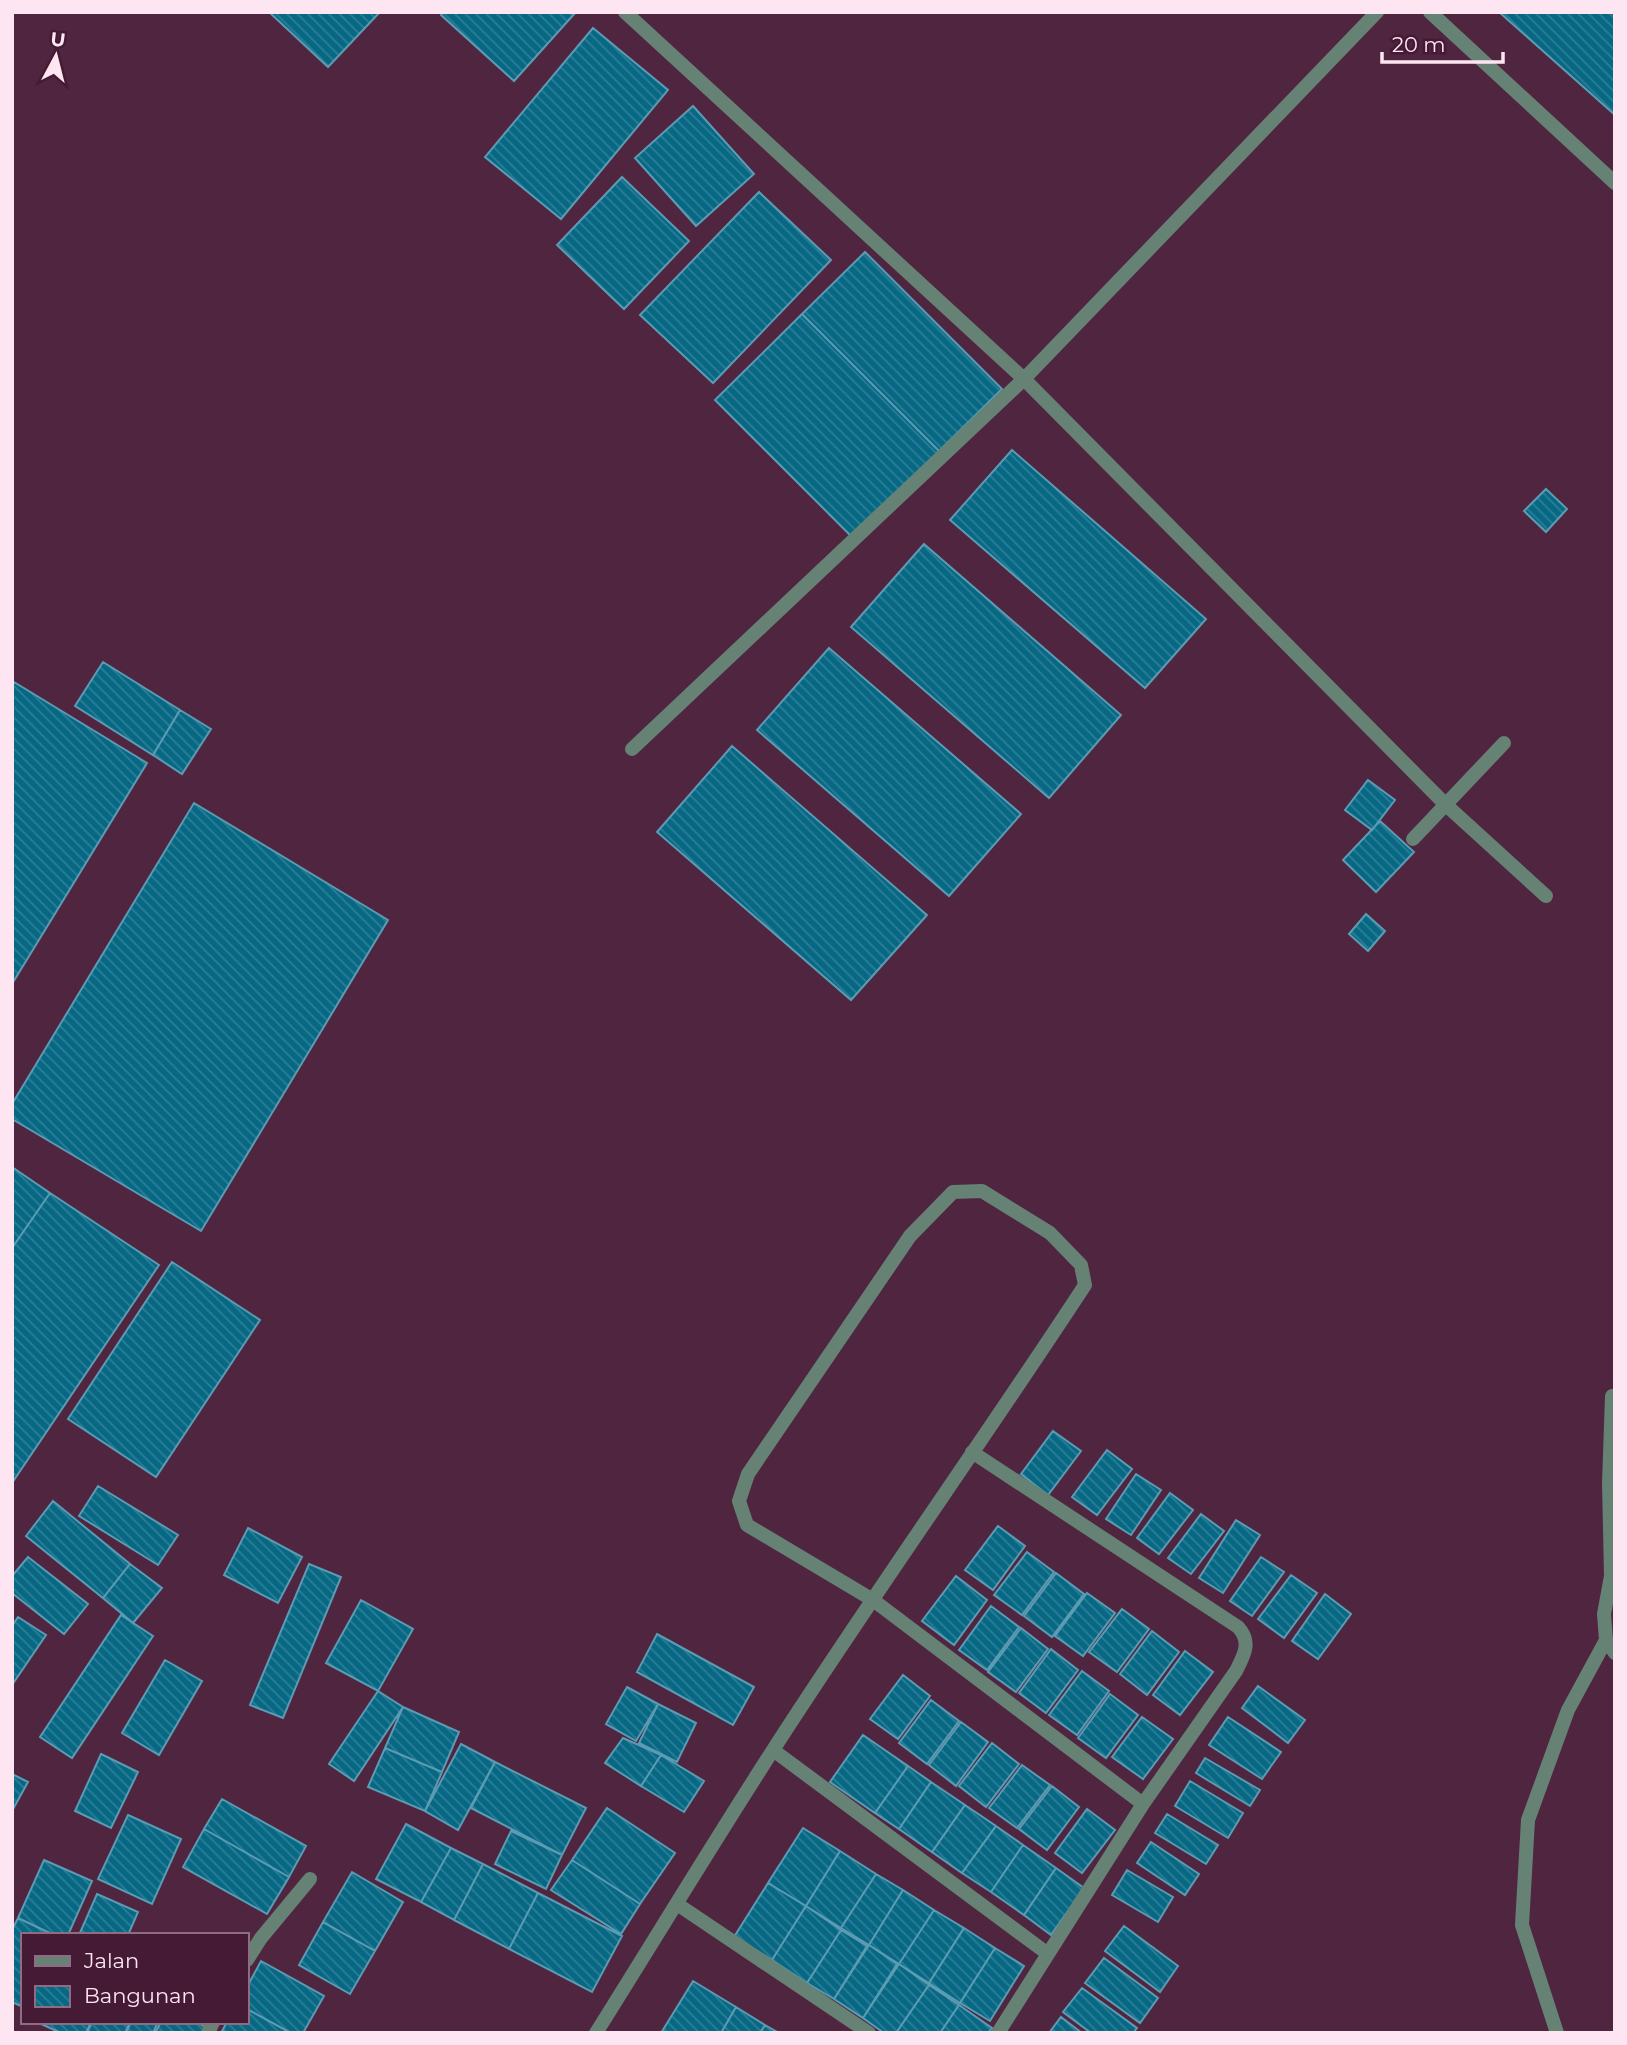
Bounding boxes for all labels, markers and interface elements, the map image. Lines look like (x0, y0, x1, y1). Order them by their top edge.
north arrow (21, 21, 91, 91)
scale bar (1382, 21, 1503, 65)
text: U (49, 27, 67, 52)
text: 20 m (1392, 32, 1446, 57)
legend (21, 1933, 248, 2024)
text: Jalan (83, 1948, 139, 1973)
text: Bangunan (84, 1983, 196, 2008)

